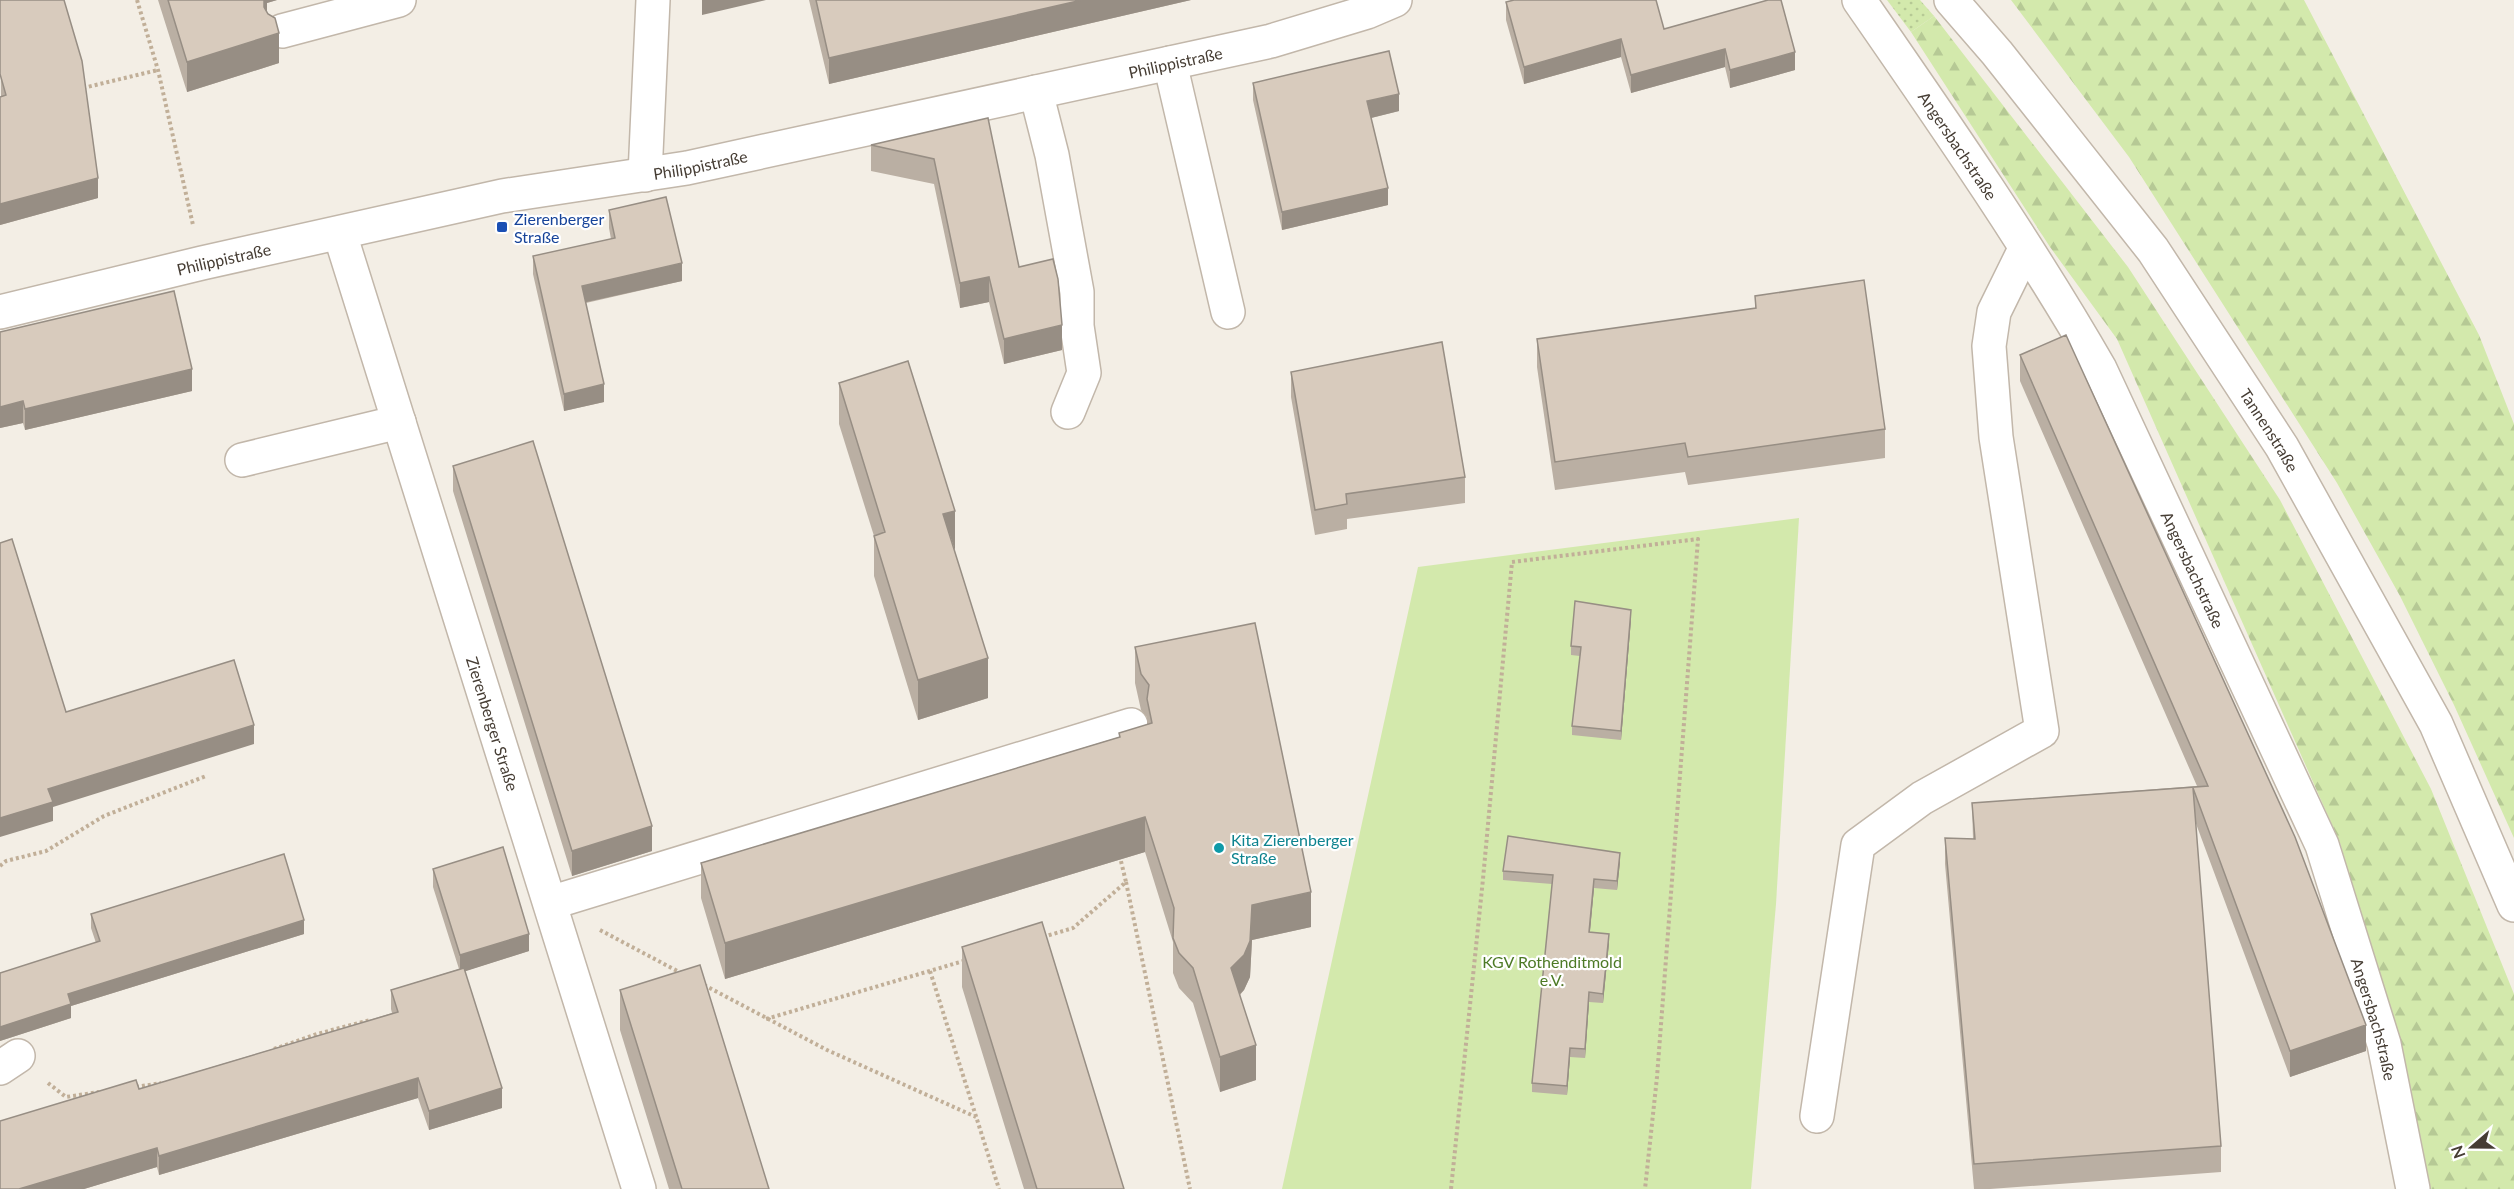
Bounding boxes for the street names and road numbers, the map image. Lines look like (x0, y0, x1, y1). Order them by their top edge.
street label: Philippistraße (1126, 42, 1224, 81)
street label: Angersbachstraße (1915, 87, 2002, 203)
street label: Philippistraße (652, 146, 749, 183)
street label: Philippistraße (175, 238, 272, 278)
street label: Tannenstraße (2237, 385, 2303, 475)
street label: Angersbachstraße (2158, 508, 2229, 631)
street label: Zierenberger Straße (463, 654, 523, 793)
street label: Angersbachstraße (2348, 955, 2401, 1082)

